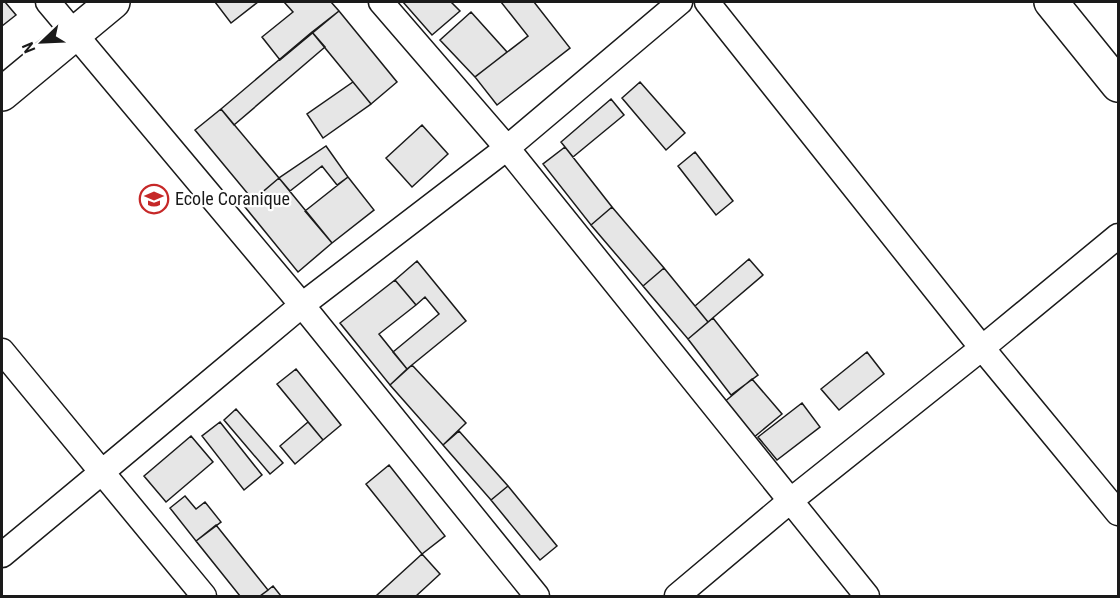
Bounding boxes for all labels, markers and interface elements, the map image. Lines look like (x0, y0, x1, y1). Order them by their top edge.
north arrow (12, 12, 72, 72)
text: N (18, 39, 39, 56)
school or university icon: Ecole Coranique (138, 183, 170, 215)
place label: Ecole Coranique (175, 188, 290, 209)

